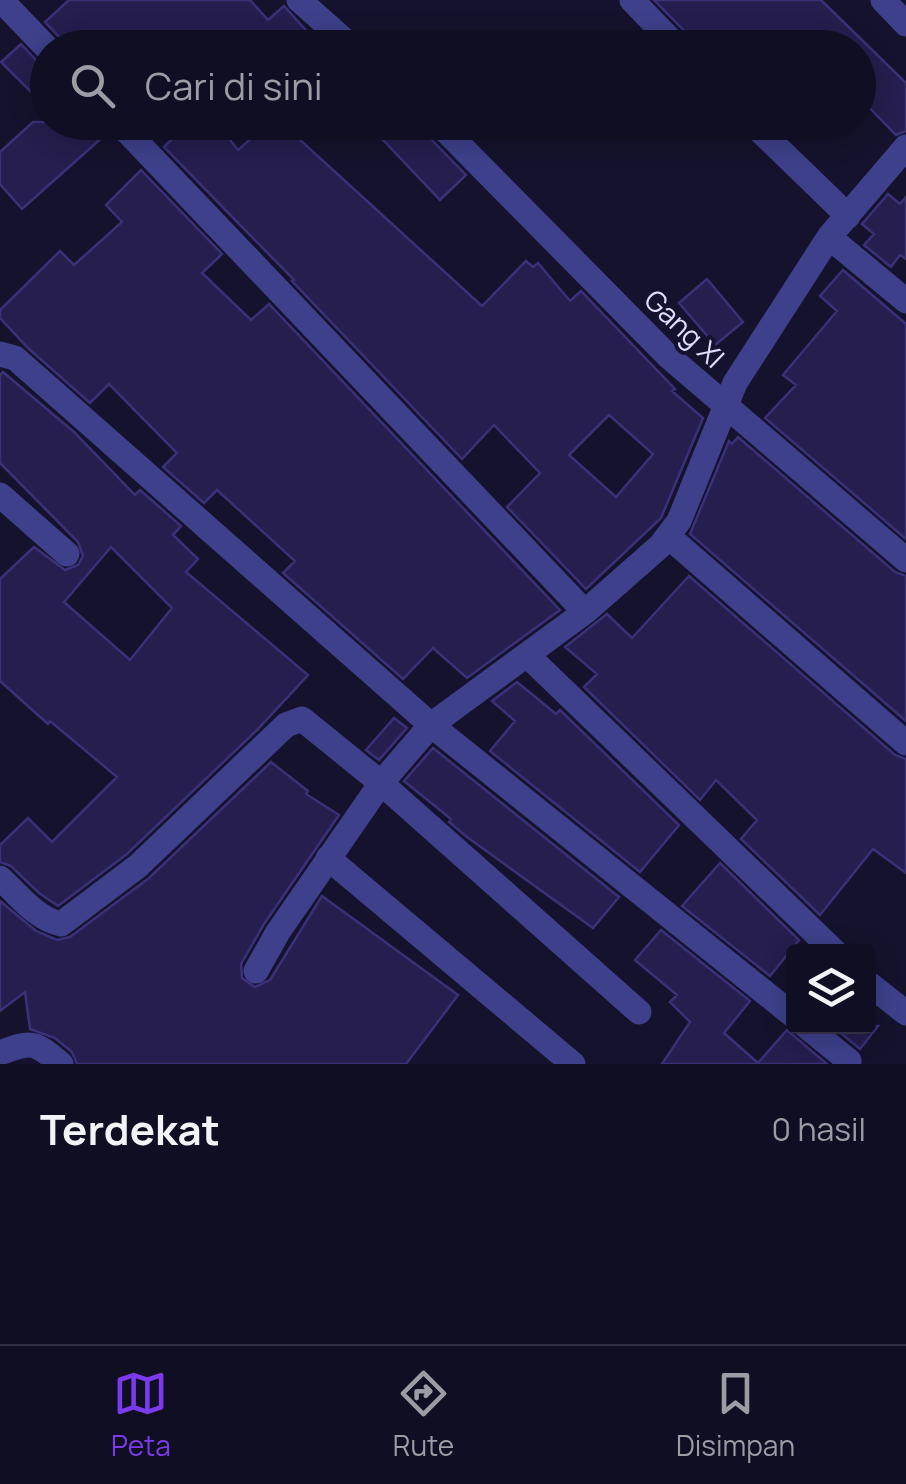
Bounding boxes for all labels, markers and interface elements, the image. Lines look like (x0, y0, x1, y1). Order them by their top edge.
search box (30, 30, 876, 140)
icon: search (65, 58, 120, 113)
text: Cari di sini (145, 59, 323, 111)
street label: Gang XI (637, 280, 733, 376)
map controls (786, 944, 876, 1034)
button: layers (786, 944, 876, 1034)
text: Terdekat (40, 1100, 220, 1158)
text: 0 hasil (772, 1107, 866, 1151)
tab: Peta (111, 1366, 171, 1464)
tab: Rute (393, 1366, 454, 1464)
tab: Disimpan (676, 1366, 795, 1464)

